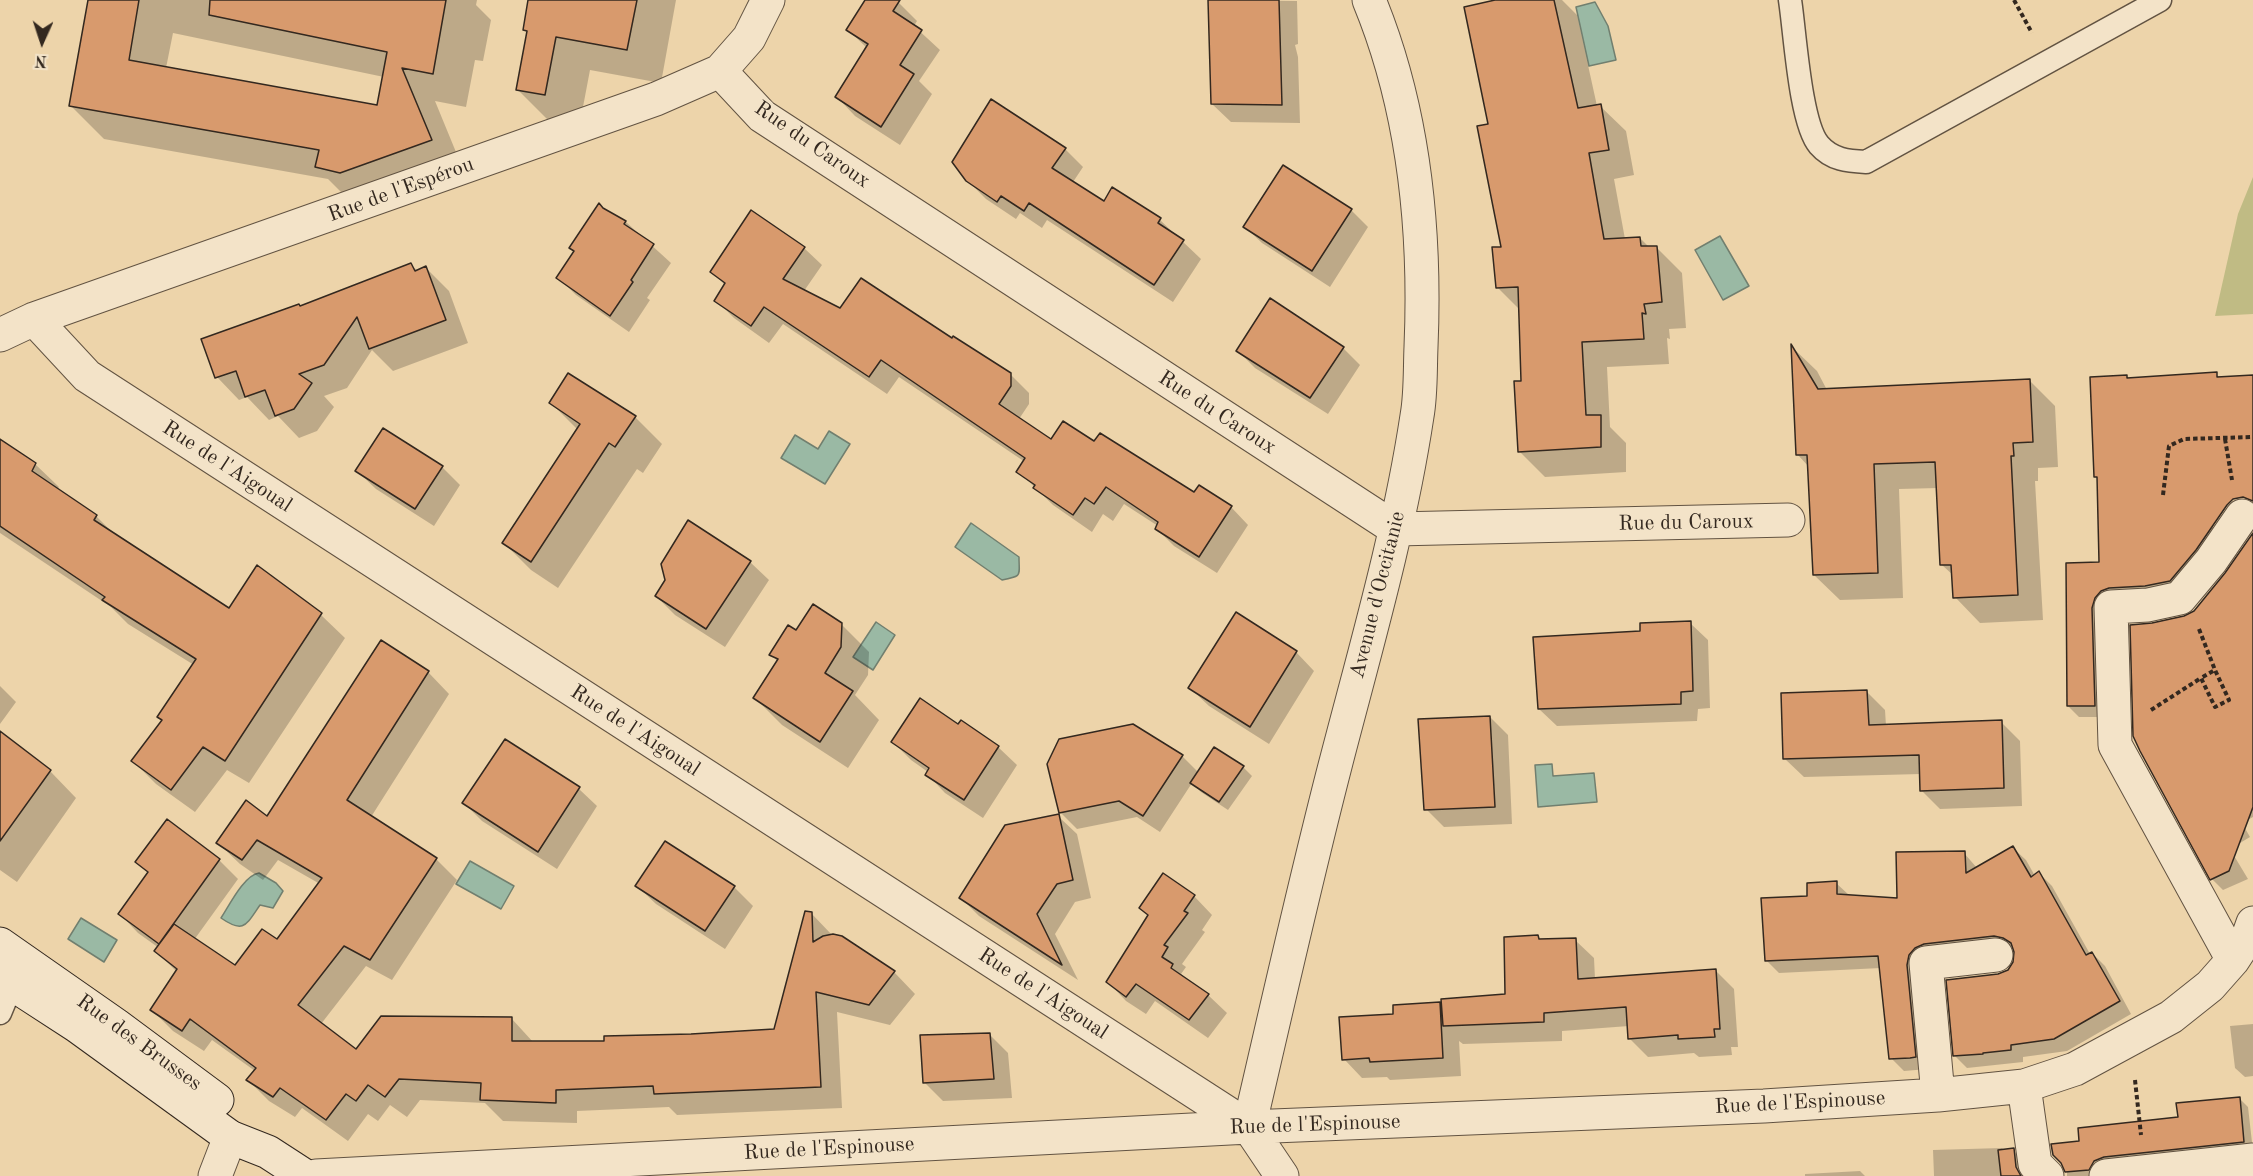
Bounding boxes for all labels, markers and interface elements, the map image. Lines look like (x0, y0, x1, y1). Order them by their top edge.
north arrow (12, 12, 72, 72)
text: N (35, 52, 48, 68)
street label: Rue du Caroux (749, 96, 875, 194)
street label: Rue de l'Espérou (325, 152, 477, 228)
street label: Rue du Caroux (1153, 366, 1281, 460)
street label: Rue de l'Aigoual (157, 416, 297, 518)
street label: Avenue d'Occitanie (1345, 509, 1411, 681)
street label: Rue du Caroux (1618, 509, 1754, 537)
street label: Rue de l'Aigoual (565, 680, 705, 782)
street label: Rue de l'Aigoual (973, 943, 1113, 1045)
street label: Rue des Brusses (71, 989, 207, 1097)
street label: Rue de l'Espinouse (1714, 1086, 1886, 1120)
street label: Rue de l'Espinouse (1229, 1109, 1401, 1141)
street label: Rue de l'Espinouse (743, 1132, 915, 1166)

